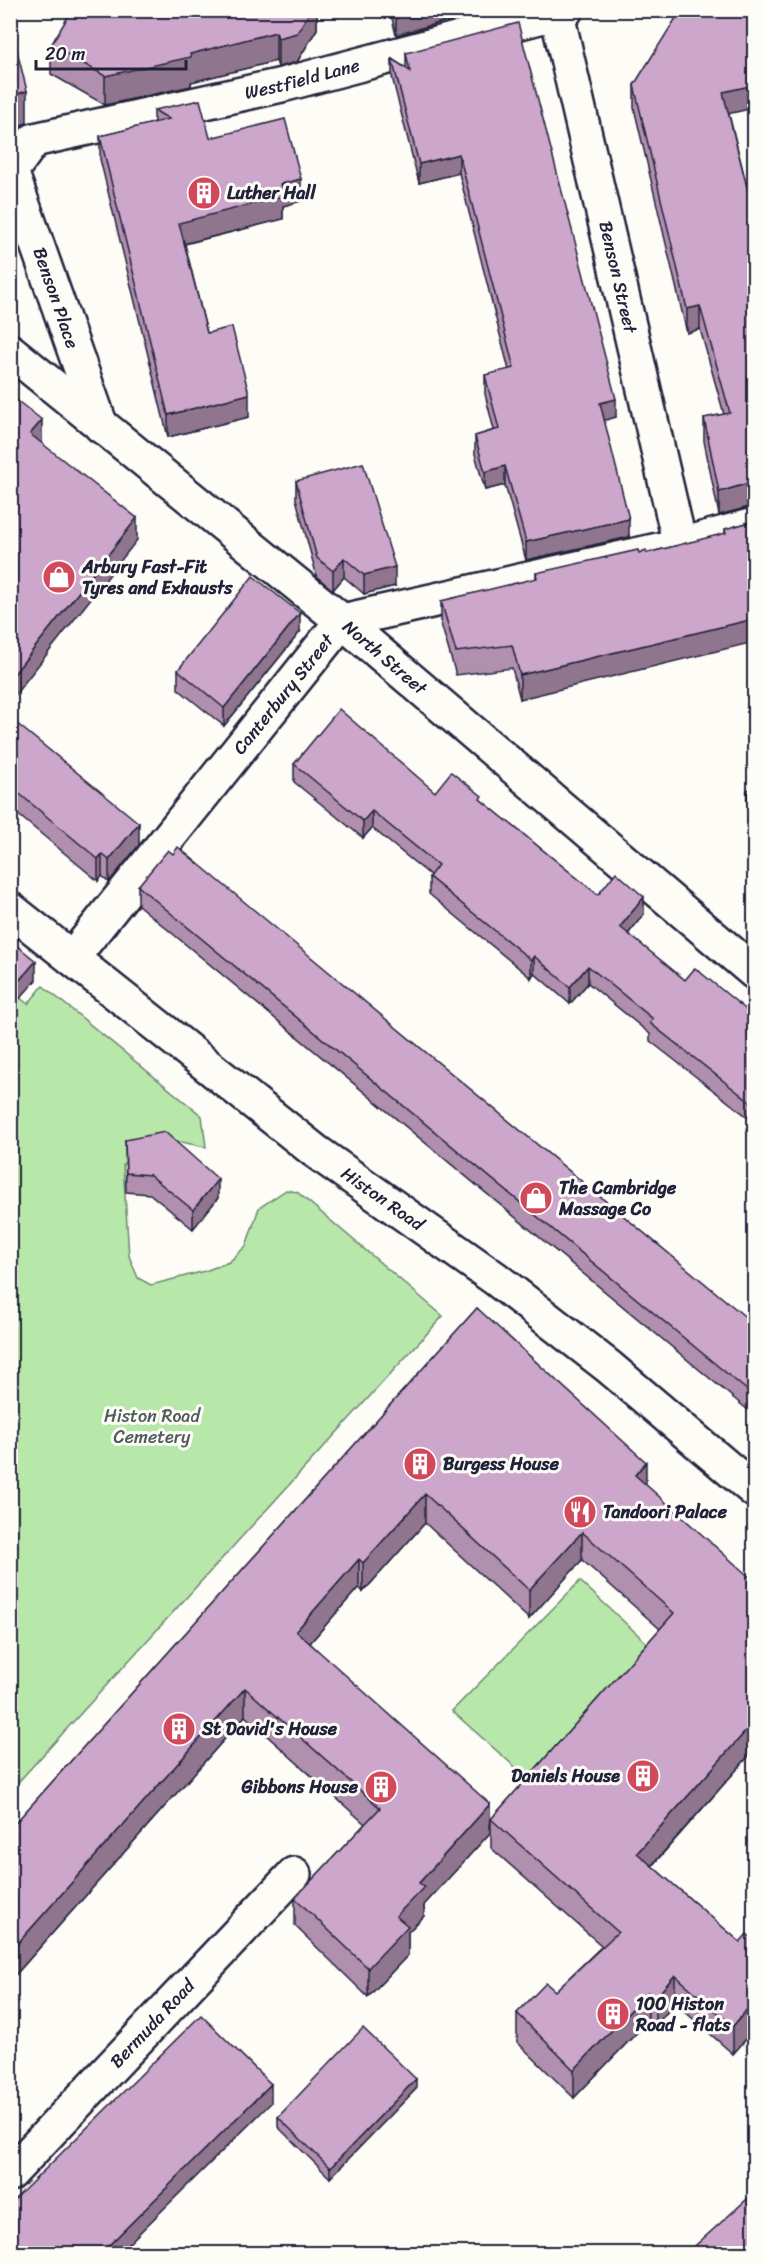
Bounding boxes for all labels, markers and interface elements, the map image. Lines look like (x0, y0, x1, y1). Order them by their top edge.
scale bar (36, 33, 186, 71)
text: 20 m (45, 38, 85, 70)
street label: Westfield Lane (242, 49, 363, 109)
building icon: Luther Hall (186, 175, 222, 211)
place label: Luther Hall (227, 177, 316, 209)
street label: Benson Street (589, 218, 646, 337)
street label: Benson Place (24, 243, 88, 353)
place label: Arbury Fast-Fit Tyres and Exhausts (81, 551, 233, 604)
shop icon: Arbury Fast-Fit Tyres and Exhausts (41, 559, 77, 595)
street label: North Street (335, 612, 435, 704)
street label: Canterbury Street (225, 626, 342, 762)
street label: Histon Road (334, 1158, 432, 1240)
place label: The Cambridge Massage Co (558, 1172, 677, 1225)
shop icon: The Cambridge Massage Co (518, 1180, 554, 1216)
park label: Histon Road Cemetery (104, 1400, 201, 1453)
building icon: Burgess House (402, 1446, 438, 1482)
place label: Burgess House (443, 1448, 560, 1480)
restaurant icon: Tandoori Palace (562, 1494, 598, 1530)
place label: Tandoori Palace (603, 1496, 728, 1528)
building icon: St David's House (161, 1711, 197, 1747)
place label: St David's House (201, 1713, 338, 1745)
building icon: Daniels House (625, 1758, 661, 1794)
place label: Daniels House (511, 1760, 620, 1792)
building icon: Gibbons House (363, 1769, 399, 1805)
place label: Gibbons House (241, 1771, 359, 1803)
street label: Bermuda Road (102, 1970, 204, 2076)
place label: 100 Histon Road - flats (635, 1988, 731, 2041)
building icon: 100 Histon Road - flats (595, 1996, 631, 2032)

